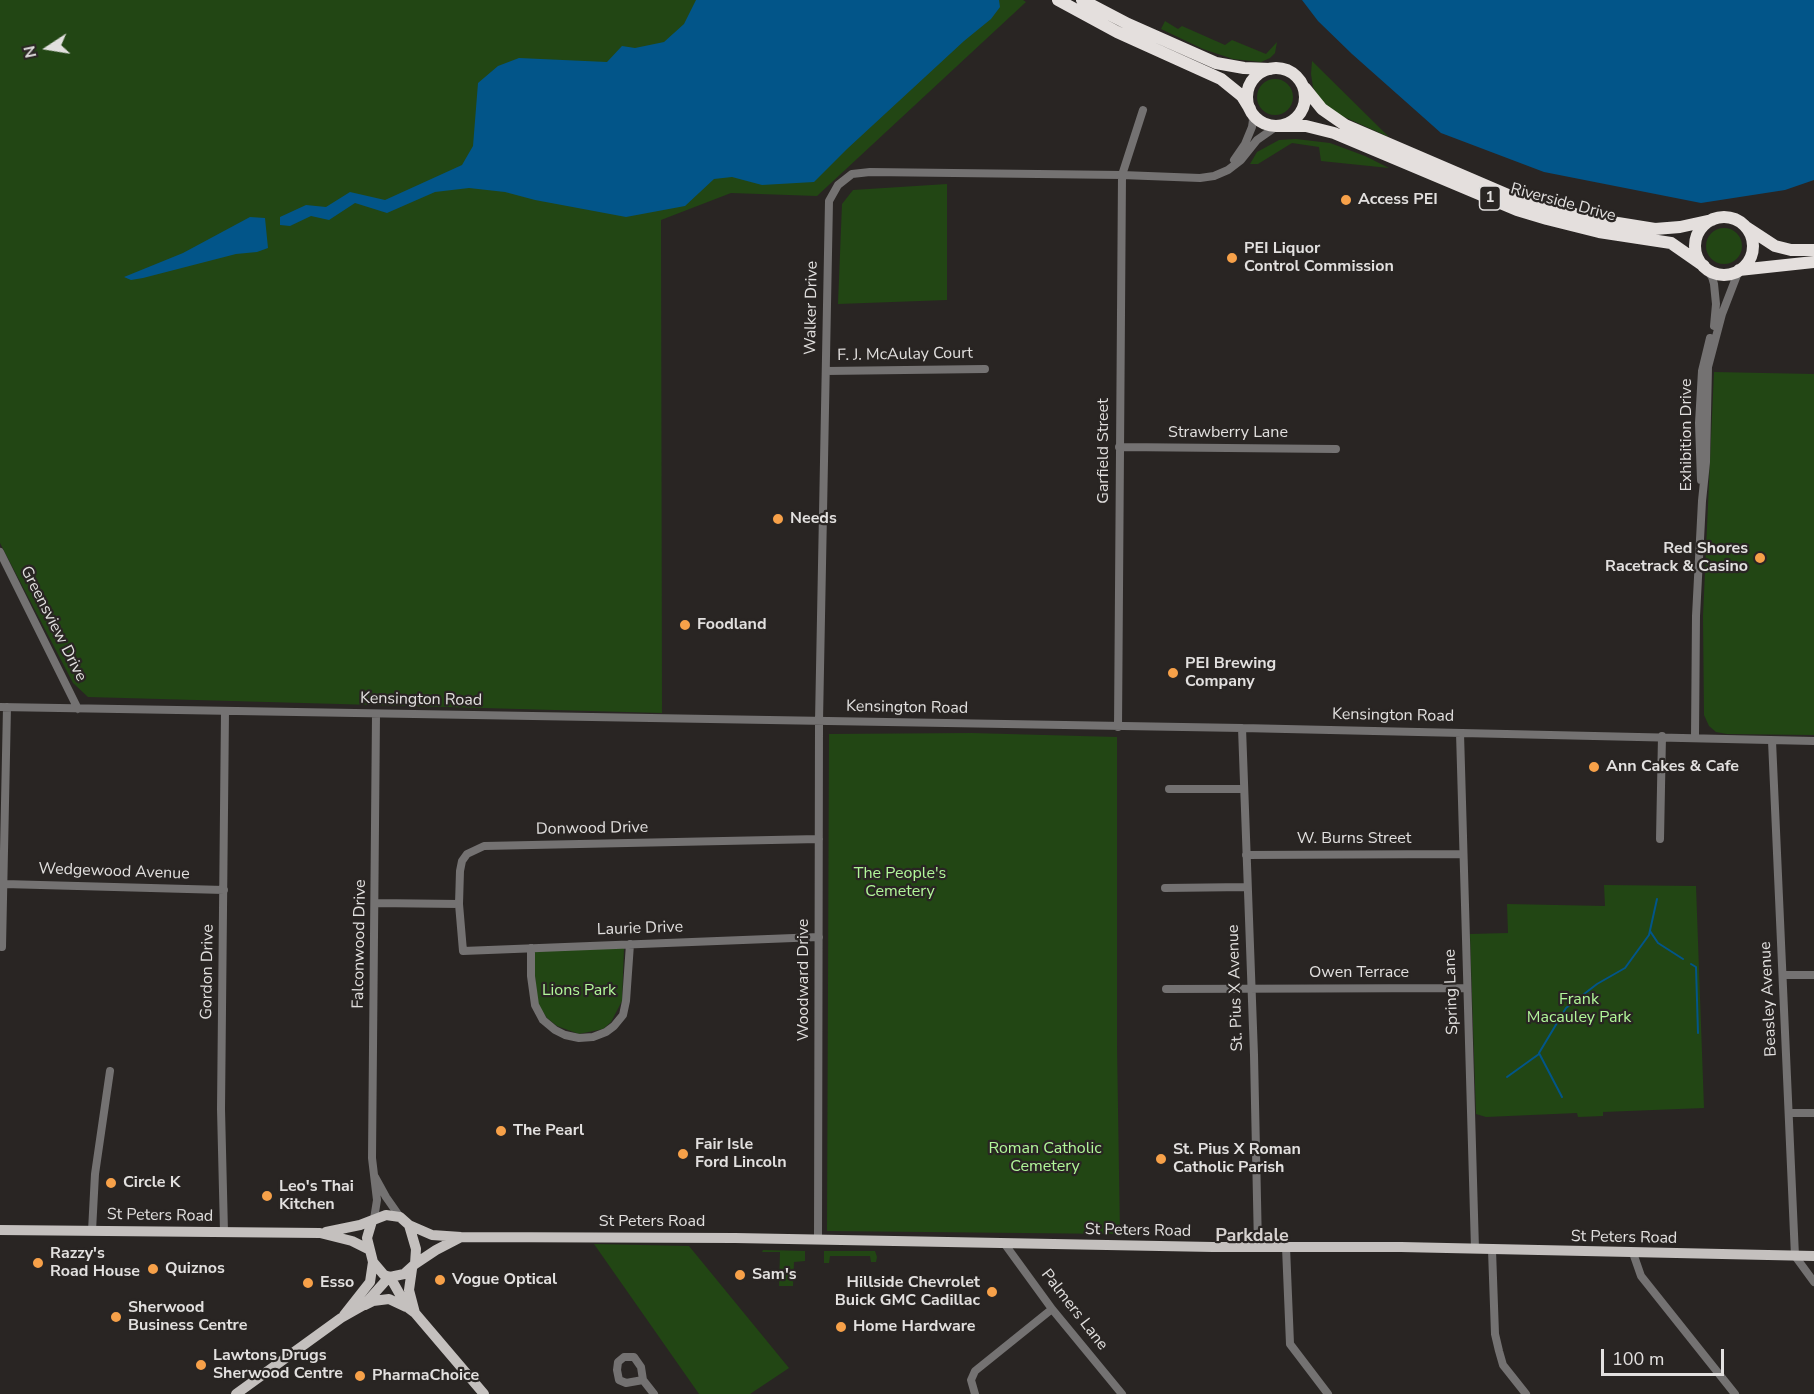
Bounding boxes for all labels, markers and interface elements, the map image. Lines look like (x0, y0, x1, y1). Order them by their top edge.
north arrow (18, 18, 78, 78)
text: N (18, 44, 42, 60)
street label: Riverside Drive (1508, 180, 1618, 226)
road number: 1 (1480, 186, 1500, 210)
place label: Access PEI (1358, 190, 1438, 210)
marker: Access PEI (1339, 193, 1353, 207)
place label: PEI Liquor Control Commission (1244, 239, 1394, 277)
marker: PEI Liquor Control Commission (1225, 251, 1239, 265)
street label: Walker Drive (802, 261, 822, 355)
street label: F. J. McAulay Court (837, 344, 973, 366)
street label: Exhibition Drive (1677, 379, 1697, 491)
street label: Garfield Street (1094, 398, 1114, 504)
street label: Strawberry Lane (1168, 423, 1288, 443)
place label: Needs (790, 509, 837, 529)
marker: Needs (771, 512, 785, 526)
place label: Red Shores Racetrack & Casino (1605, 539, 1748, 577)
marker: Red Shores Racetrack & Casino (1753, 551, 1767, 565)
street label: Greensview Drive (16, 563, 90, 685)
place label: Foodland (697, 615, 767, 635)
marker: Foodland (678, 618, 692, 632)
place label: PEI Brewing Company (1185, 654, 1276, 692)
marker: PEI Brewing Company (1166, 666, 1180, 680)
street label: Kensington Road (360, 689, 482, 711)
street label: Kensington Road (846, 697, 968, 719)
street label: Kensington Road (1332, 705, 1454, 727)
place label: Ann Cakes & Cafe (1606, 757, 1739, 777)
marker: Ann Cakes & Cafe (1587, 760, 1601, 774)
street label: Donwood Drive (536, 818, 648, 840)
street label: W. Burns Street (1297, 829, 1411, 849)
street label: Wedgewood Avenue (38, 860, 190, 884)
park label: The People's Cemetery (854, 864, 946, 902)
street label: Falconwood Drive (349, 879, 371, 1009)
street label: Laurie Drive (597, 918, 683, 940)
street label: Woodward Drive (794, 919, 814, 1041)
street label: Gordon Drive (198, 924, 218, 1020)
street label: St. Pius X Avenue (1224, 924, 1248, 1052)
street label: Beasley Avenue (1756, 941, 1782, 1057)
street label: Spring Lane (1441, 949, 1463, 1035)
street label: Owen Terrace (1309, 963, 1409, 983)
park label: Lions Park (542, 981, 616, 1001)
park label: Frank Macauley Park (1527, 990, 1631, 1028)
place label: The Pearl (513, 1121, 584, 1141)
marker: The Pearl (494, 1124, 508, 1138)
place label: Fair Isle Ford Lincoln (695, 1135, 786, 1173)
park label: Roman Catholic Cemetery (988, 1139, 1102, 1177)
place label: St. Pius X Roman Catholic Parish (1173, 1140, 1301, 1178)
marker: Fair Isle Ford Lincoln (676, 1147, 690, 1161)
marker: St. Pius X Roman Catholic Parish (1154, 1152, 1168, 1166)
place label: Circle K (123, 1173, 180, 1193)
marker: Circle K (104, 1176, 118, 1190)
place label: Leo's Thai Kitchen (279, 1177, 354, 1215)
marker: Leo's Thai Kitchen (260, 1189, 274, 1203)
street label: St Peters Road (107, 1205, 213, 1227)
street label: St Peters Road (599, 1212, 705, 1232)
street label: St Peters Road (1085, 1220, 1191, 1242)
district label: Parkdale (1215, 1226, 1289, 1248)
street label: St Peters Road (1571, 1227, 1677, 1249)
place label: Razzy's Road House (50, 1244, 140, 1282)
marker: Razzy's Road House (31, 1256, 45, 1270)
place label: Quiznos (165, 1259, 225, 1279)
marker: Quiznos (146, 1262, 160, 1276)
place label: Sam's (752, 1265, 797, 1285)
street label: Palmers Lane (1036, 1266, 1112, 1354)
marker: Sam's (733, 1268, 747, 1282)
place label: Vogue Optical (452, 1270, 557, 1290)
place label: Esso (320, 1273, 354, 1293)
marker: Vogue Optical (433, 1273, 447, 1287)
place label: Hillside Chevrolet Buick GMC Cadillac (835, 1273, 980, 1311)
marker: Esso (301, 1276, 315, 1290)
marker: Hillside Chevrolet Buick GMC Cadillac (985, 1285, 999, 1299)
place label: Sherwood Business Centre (128, 1298, 247, 1336)
marker: Sherwood Business Centre (109, 1310, 123, 1324)
place label: Home Hardware (853, 1317, 976, 1337)
marker: Home Hardware (834, 1320, 848, 1334)
scale bar (1604, 1337, 1727, 1375)
place label: Lawtons Drugs Sherwood Centre (213, 1346, 343, 1384)
text: 100 m (1612, 1347, 1664, 1371)
marker: Lawtons Drugs Sherwood Centre (194, 1358, 208, 1372)
place label: PharmaChoice (372, 1366, 479, 1386)
marker: PharmaChoice (353, 1369, 367, 1383)

